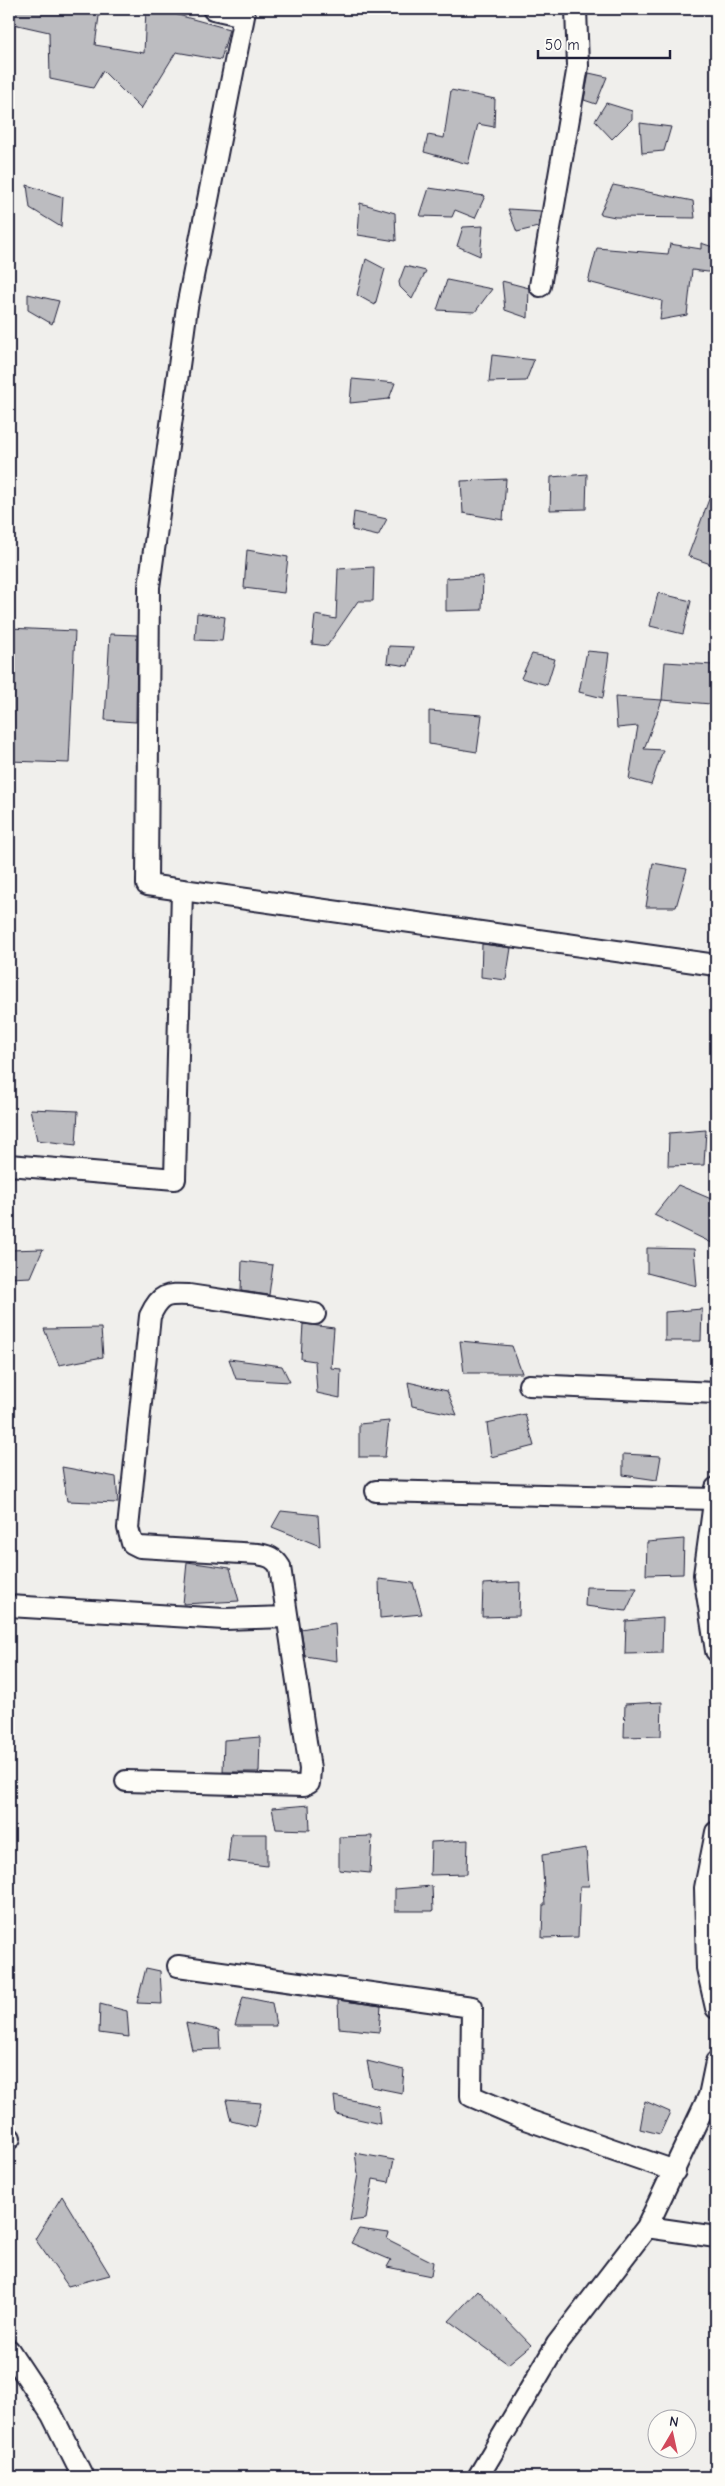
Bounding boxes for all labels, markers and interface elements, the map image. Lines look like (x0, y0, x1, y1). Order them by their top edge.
scale bar (538, 28, 670, 60)
text: 50 m (545, 36, 580, 54)
north arrow (648, 2408, 698, 2458)
text: N (668, 2413, 680, 2431)

